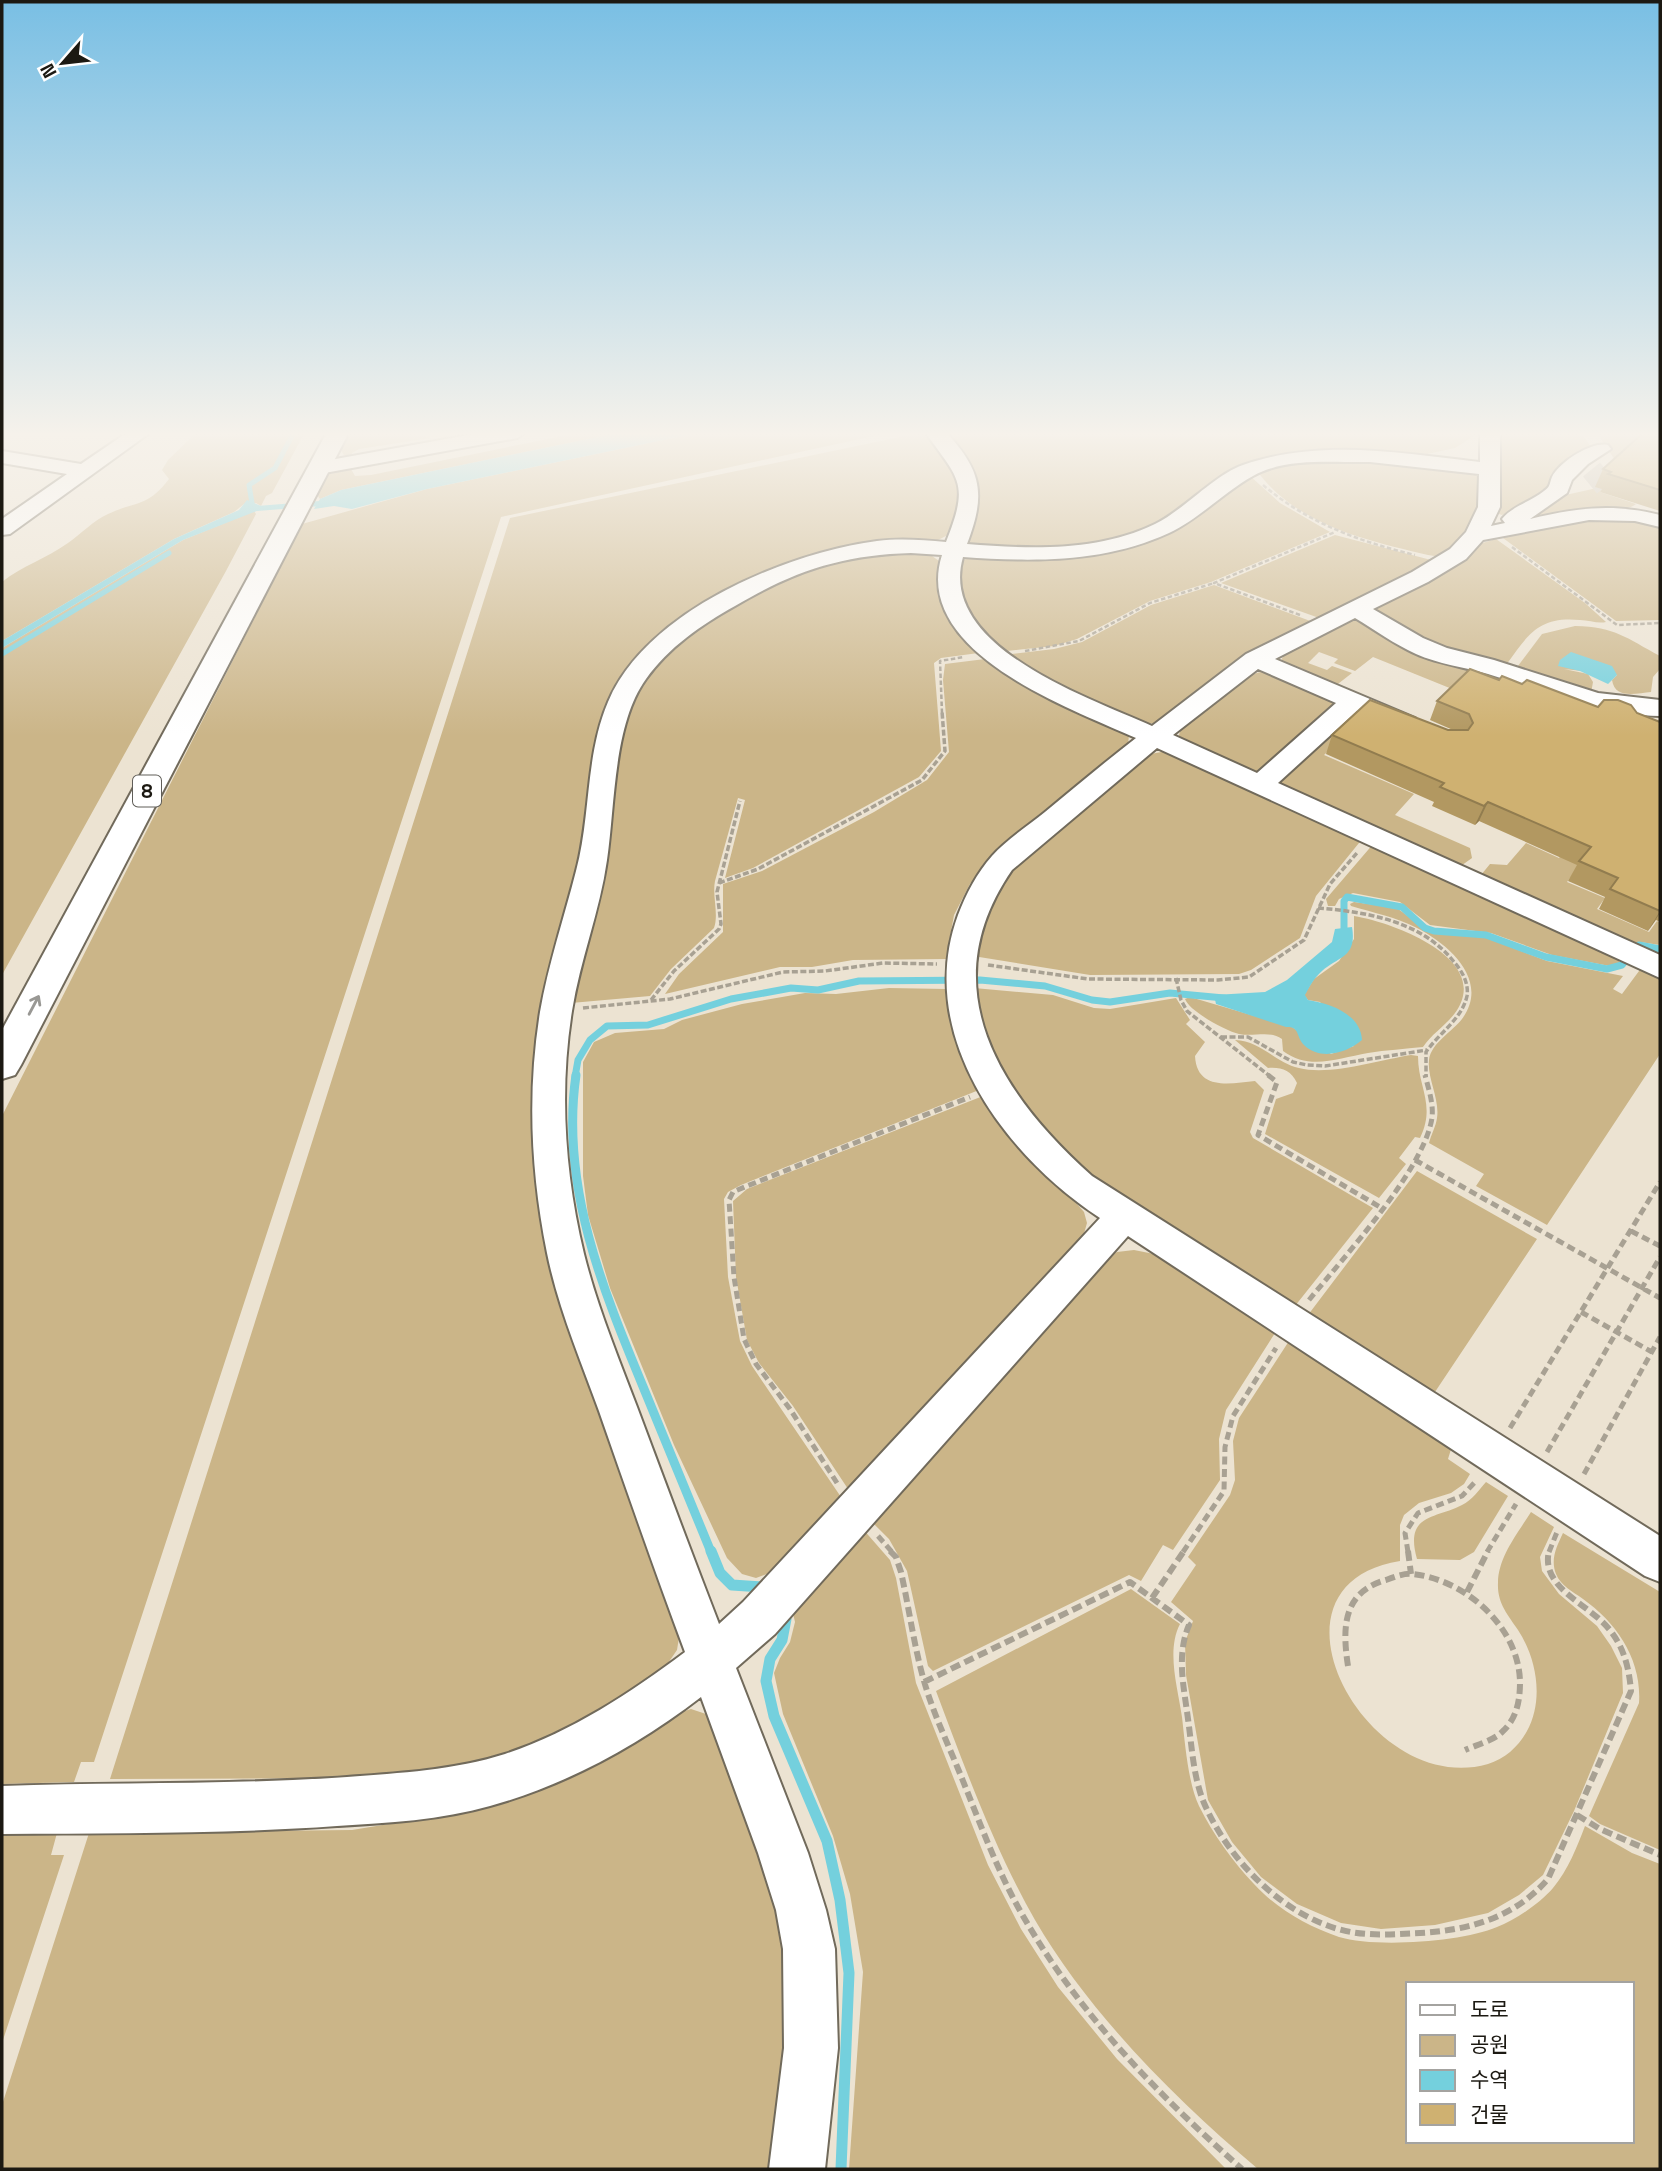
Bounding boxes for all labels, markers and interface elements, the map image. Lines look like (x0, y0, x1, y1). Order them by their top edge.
north arrow (28, 28, 98, 98)
text: N (34, 59, 62, 82)
road number: 8 (133, 776, 161, 806)
one-way arrow (27, 995, 41, 1016)
legend (1406, 1982, 1634, 2143)
text: 도로 (1470, 1996, 1509, 2023)
text: 공원 (1470, 2031, 1509, 2058)
text: 수역 (1470, 2066, 1509, 2093)
text: 건물 (1470, 2101, 1509, 2128)

